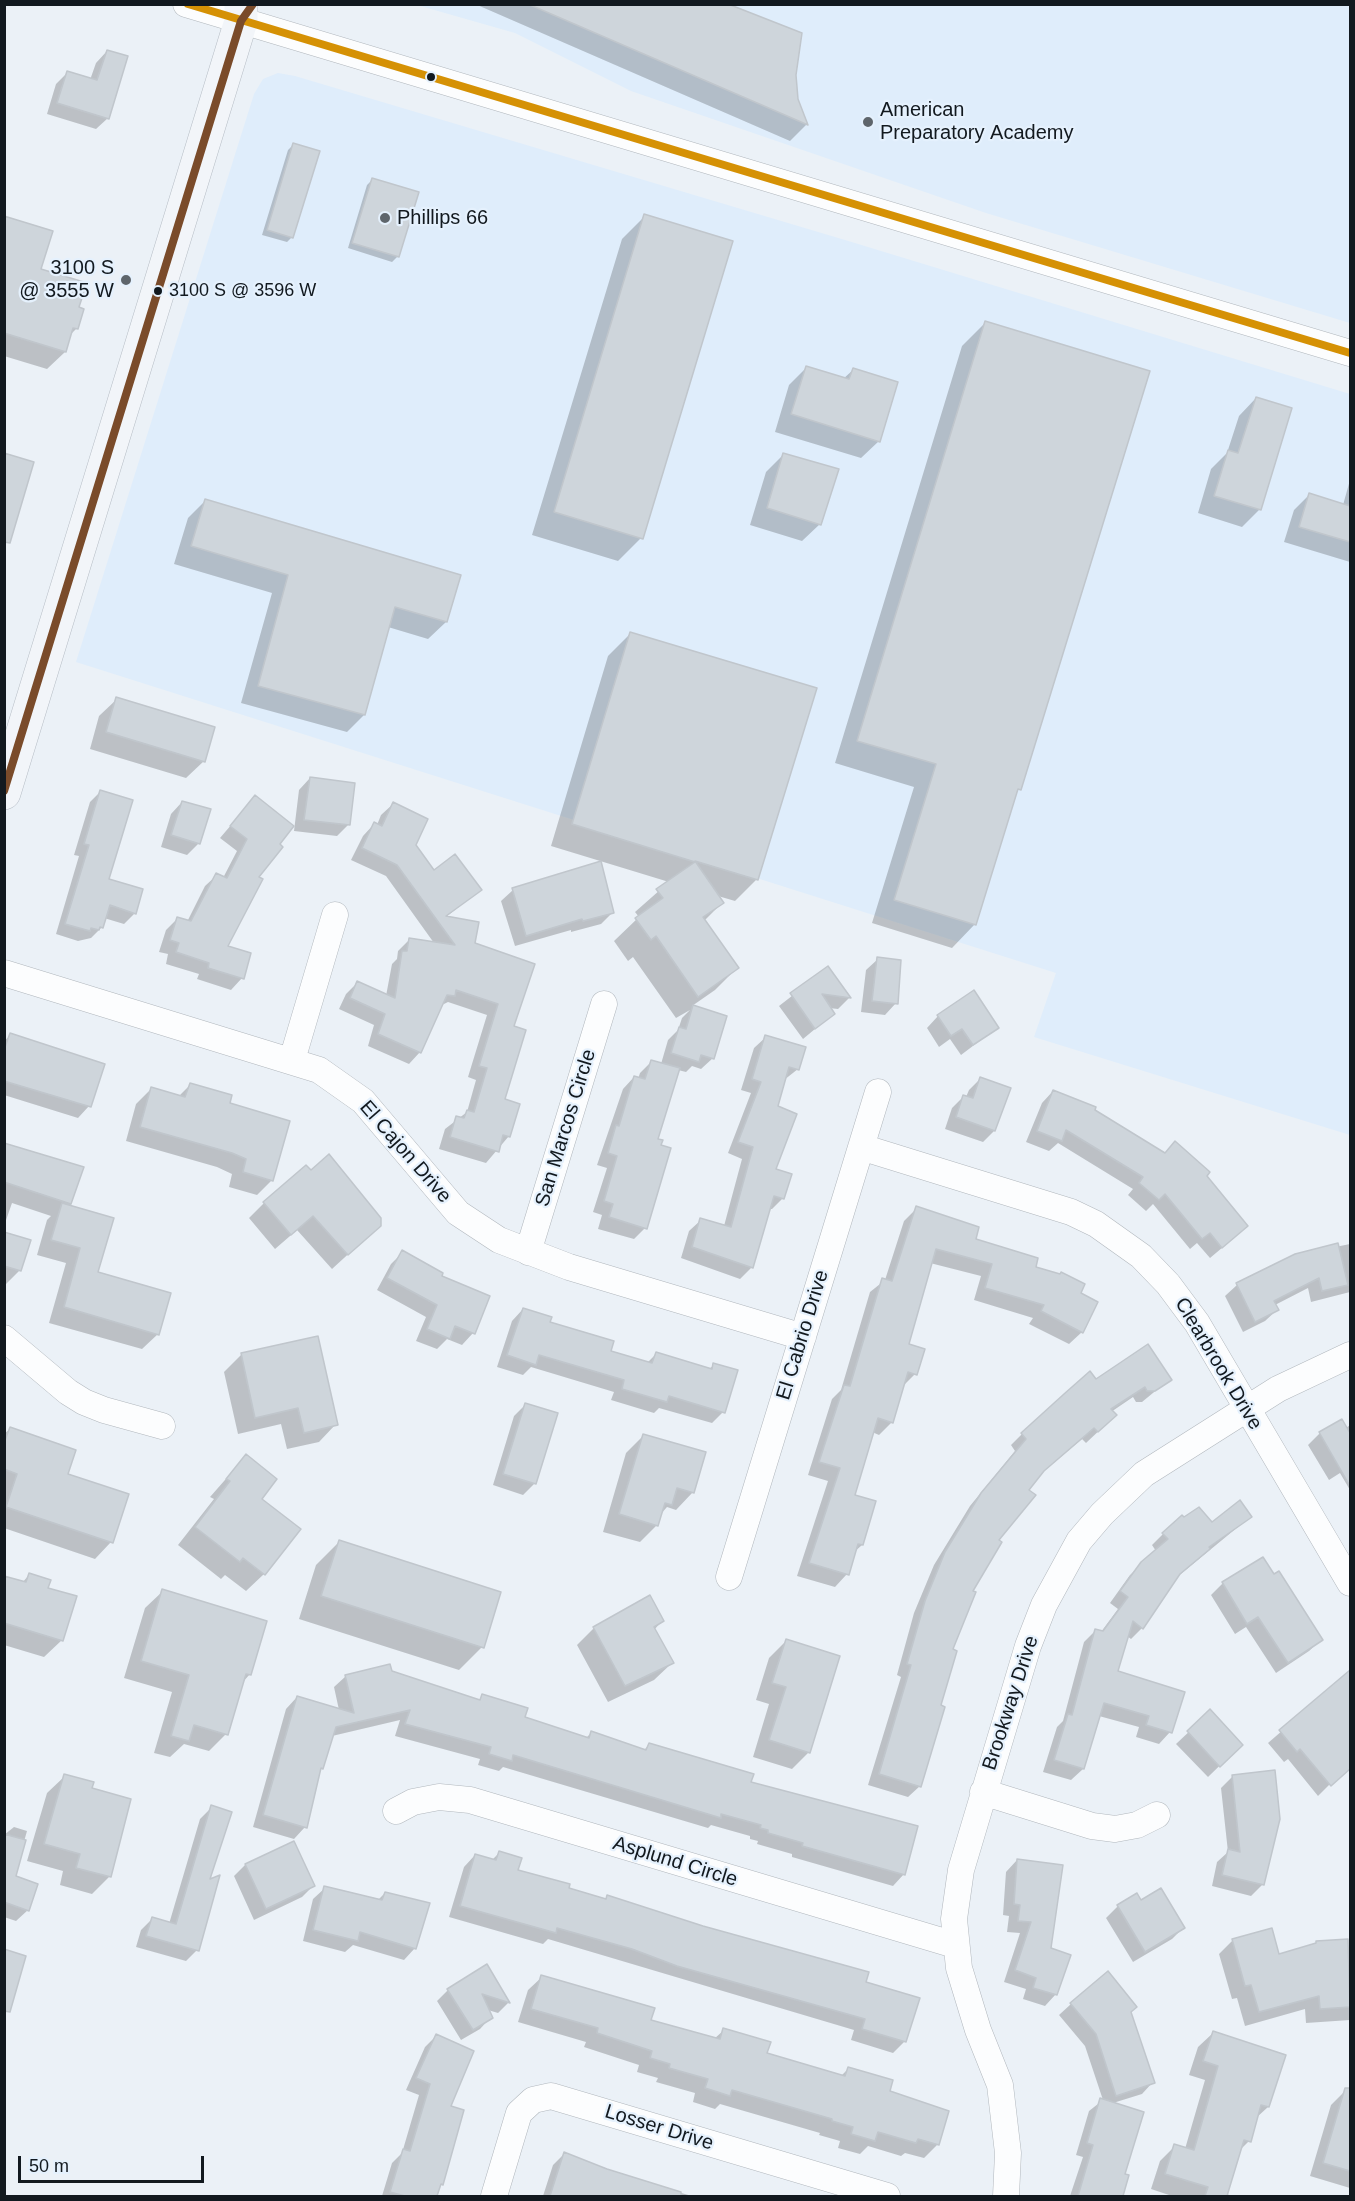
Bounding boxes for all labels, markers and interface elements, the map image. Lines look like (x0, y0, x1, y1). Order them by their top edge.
unlabelled marker (425, 71, 437, 83)
place label: American Preparatory Academy (880, 98, 1073, 145)
marker: American Preparatory Academy (861, 115, 875, 129)
place label: Phillips 66 (397, 206, 488, 230)
marker: Phillips 66 (378, 211, 392, 225)
place label: 3100 S @ 3555 W (19, 256, 114, 303)
marker: 3100 S @ 3555 W (119, 273, 133, 287)
place label: 3100 S @ 3596 W (169, 280, 316, 302)
marker: 3100 S @ 3596 W (152, 285, 164, 297)
street label: San Marcos Circle (531, 1046, 601, 1210)
street label: El Cajon Drive (354, 1096, 456, 1208)
street label: El Cabrio Drive (772, 1267, 834, 1403)
street label: Clearbrook Drive (1169, 1294, 1267, 1434)
street label: Brookway Drive (978, 1633, 1044, 1773)
street label: Asplund Circle (610, 1832, 740, 1892)
street label: Losser Drive (602, 2100, 716, 2156)
scale bar (21, 2144, 207, 2182)
text: 50 m (29, 2156, 69, 2176)

